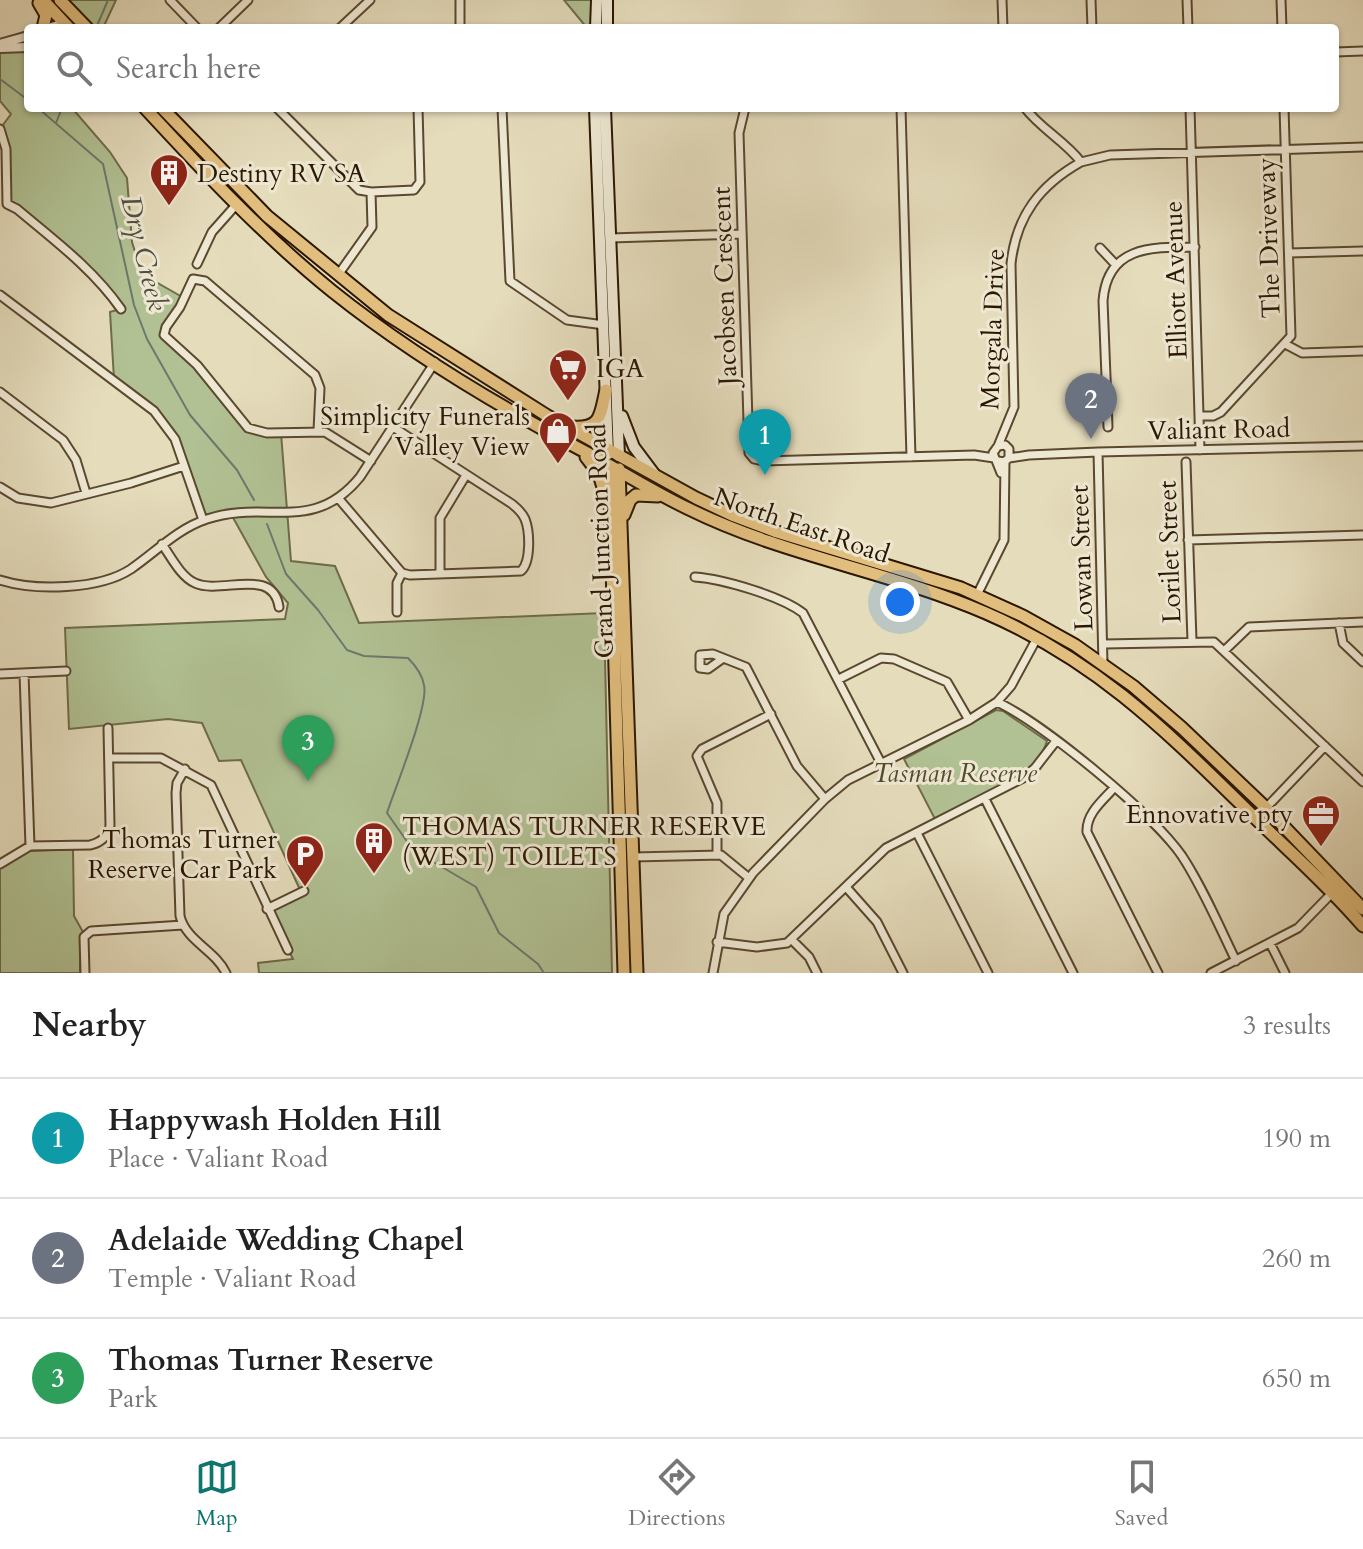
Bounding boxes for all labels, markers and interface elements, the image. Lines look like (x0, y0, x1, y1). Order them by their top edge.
search box (24, 24, 1339, 112)
icon: search (52, 46, 96, 90)
text: Search here (116, 48, 261, 89)
building icon: Destiny RV SA (148, 152, 190, 207)
place label: Destiny RV SA (197, 156, 366, 191)
street label: The Driveway (1248, 157, 1289, 319)
street label: Jacobsen Crescent (704, 186, 746, 390)
water label: Dry Creek (111, 192, 177, 315)
street label: Elliott Avenue (1155, 200, 1196, 360)
street label: Morgala Drive (972, 248, 1013, 410)
supermarket icon: IGA (547, 347, 589, 402)
place label: IGA (596, 351, 644, 386)
pin: 2 (1065, 373, 1117, 439)
place label: Simplicity Funerals Valley View (320, 399, 530, 464)
pin: 1 (739, 409, 791, 475)
shop icon: Simplicity Funerals Valley View (537, 410, 579, 465)
street label: Valiant Road (1147, 411, 1291, 448)
street label: Grand Junction Road (579, 423, 622, 659)
street label: North East Road (709, 479, 894, 572)
street label: Lorilet Street (1150, 480, 1189, 624)
street label: Lowan Street (1061, 484, 1102, 632)
your location (880, 582, 920, 622)
pin: 3 (282, 715, 334, 781)
park label: Tasman Reserve (873, 756, 1038, 791)
office icon: Ennovative pty (1300, 793, 1342, 848)
place label: Ennovative pty (1126, 797, 1293, 832)
place label: THOMAS TURNER RESERVE (WEST) TOILETS (402, 809, 766, 874)
building icon: THOMAS TURNER RESERVE (WEST) TOILETS (353, 820, 395, 875)
place label: Thomas Turner Reserve Car Park (88, 822, 278, 887)
parking icon: Thomas Turner Reserve Car Park (284, 833, 326, 888)
text: Nearby (32, 1002, 147, 1048)
text: 3 results (1243, 1008, 1331, 1043)
text: Happywash Holden Hill (108, 1100, 441, 1141)
text: 1 (51, 1121, 65, 1156)
text: 190 m (1262, 1121, 1331, 1156)
text: Place · Valiant Road (108, 1141, 328, 1176)
text: Adelaide Wedding Chapel (108, 1220, 464, 1261)
text: 2 (51, 1241, 65, 1276)
text: 260 m (1262, 1241, 1331, 1276)
text: Temple · Valiant Road (108, 1261, 356, 1296)
text: Thomas Turner Reserve (108, 1340, 434, 1381)
text: 3 (51, 1361, 65, 1396)
text: 650 m (1262, 1361, 1331, 1396)
text: Park (108, 1381, 158, 1416)
tab: Map (195, 1455, 239, 1533)
tab: Directions (628, 1455, 725, 1533)
tab: Saved (1115, 1455, 1168, 1533)

